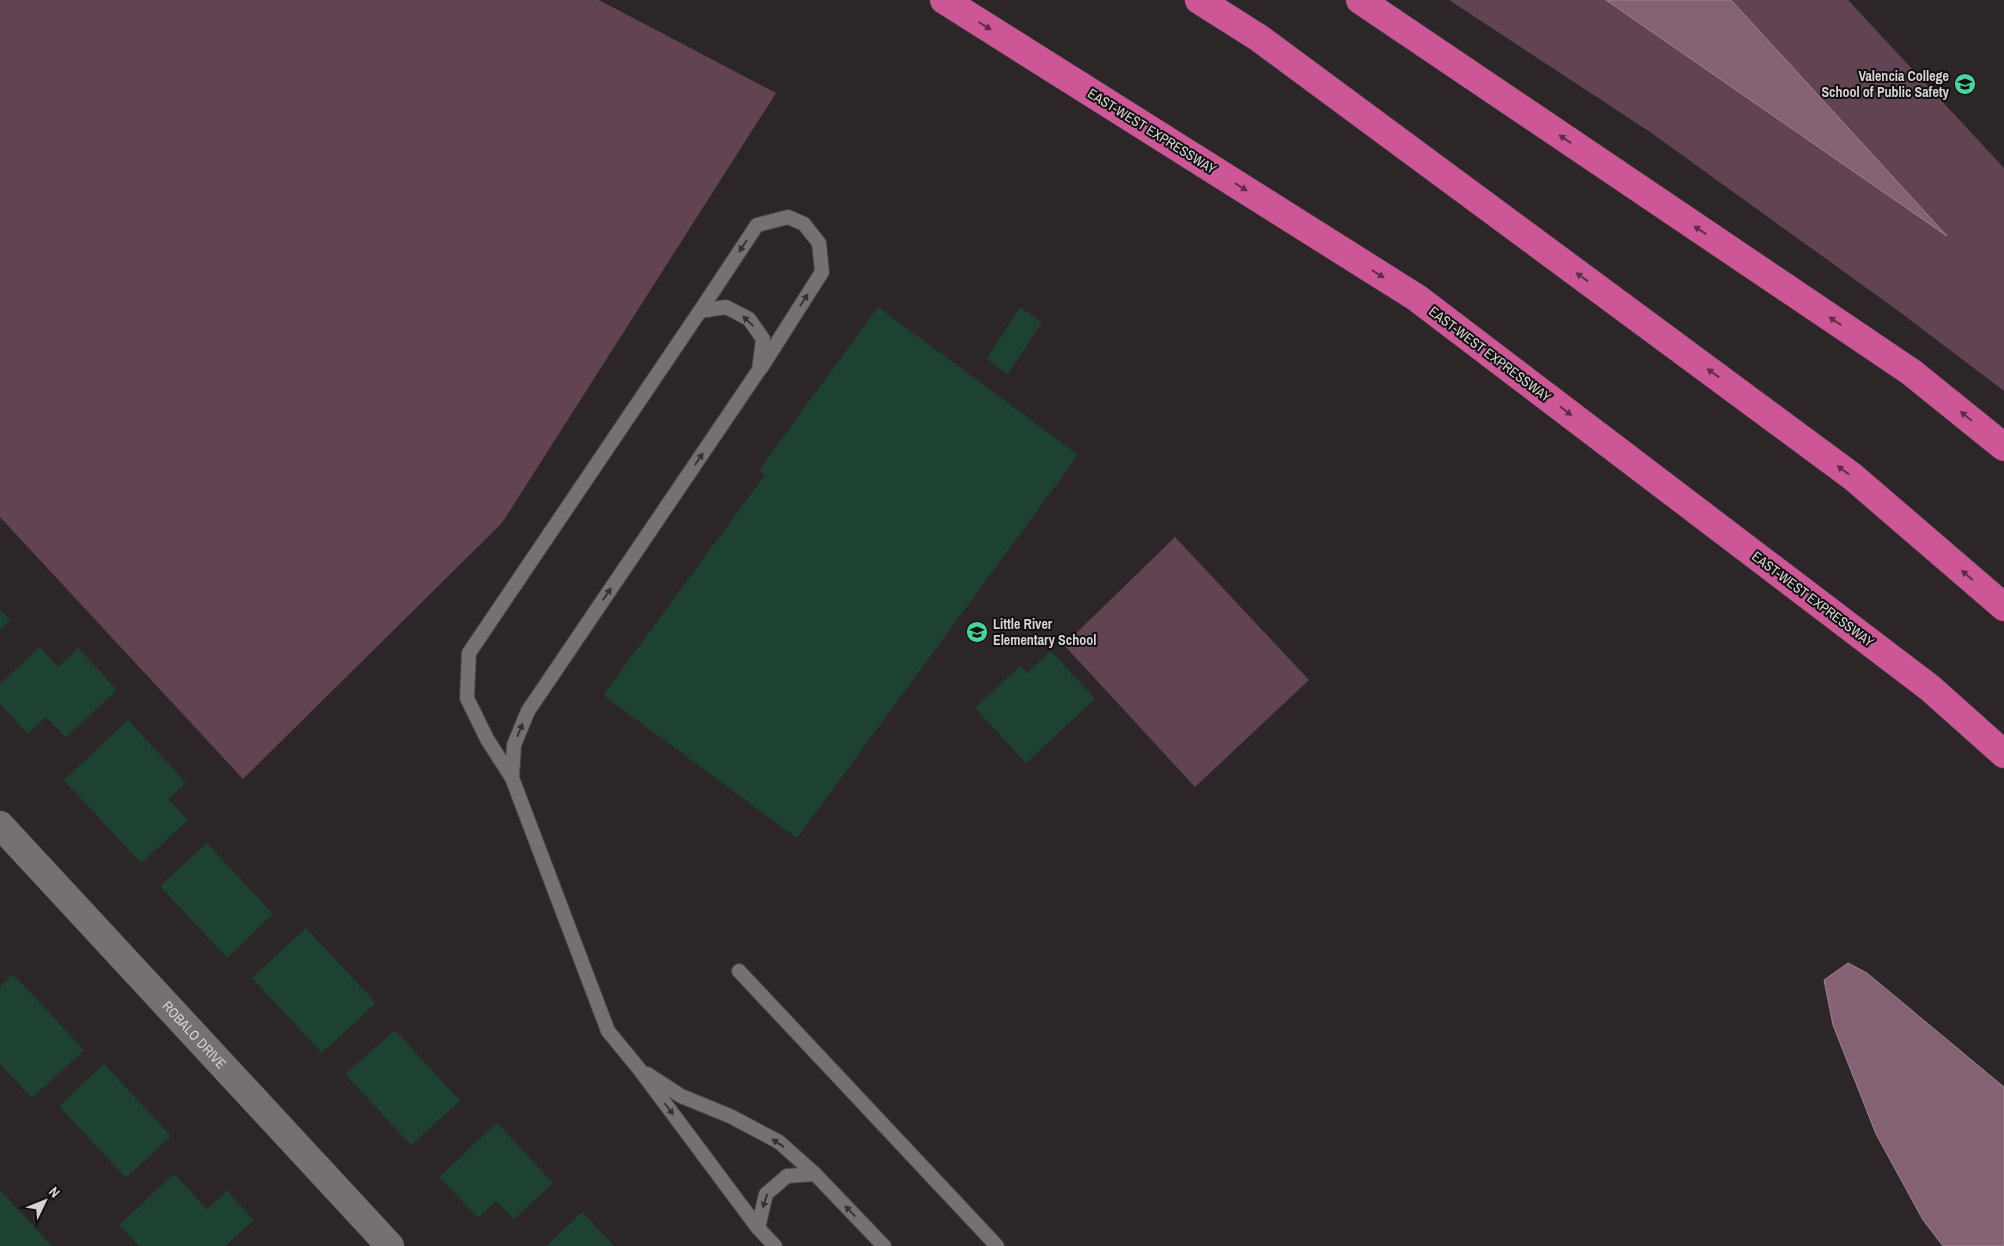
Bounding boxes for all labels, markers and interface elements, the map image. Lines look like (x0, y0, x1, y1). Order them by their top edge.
one-way arrow (978, 21, 992, 31)
place label: Valencia College School of Public Safety (1821, 67, 1950, 101)
school or university icon: Valencia College School of Public Safety (1953, 72, 1977, 96)
street label: EAST-WEST EXPRESSWAY (1084, 84, 1220, 178)
one-way arrow (1559, 134, 1572, 144)
one-way arrow (1234, 183, 1248, 192)
one-way arrow (1693, 225, 1707, 235)
one-way arrow (738, 240, 747, 253)
one-way arrow (1372, 269, 1385, 278)
one-way arrow (1576, 271, 1589, 282)
one-way arrow (799, 293, 809, 307)
street label: EAST-WEST EXPRESSWAY (1425, 302, 1555, 406)
one-way arrow (742, 315, 754, 327)
one-way arrow (1828, 316, 1842, 325)
one-way arrow (1706, 368, 1720, 378)
one-way arrow (1559, 406, 1572, 417)
one-way arrow (1960, 411, 1973, 422)
one-way arrow (694, 452, 704, 466)
one-way arrow (1837, 465, 1850, 475)
street label: EAST-WEST EXPRESSWAY (1748, 547, 1878, 651)
one-way arrow (1961, 570, 1973, 581)
one-way arrow (602, 587, 612, 600)
place label: Little River Elementary School (993, 615, 1096, 649)
school or university icon: Little River Elementary School (965, 620, 989, 644)
one-way arrow (516, 722, 524, 737)
street label: ROBALO DRIVE (158, 997, 230, 1073)
one-way arrow (664, 1102, 674, 1116)
one-way arrow (771, 1138, 785, 1148)
north arrow (20, 1176, 70, 1226)
text: N (45, 1183, 64, 1201)
one-way arrow (761, 1194, 769, 1209)
one-way arrow (844, 1205, 856, 1217)

